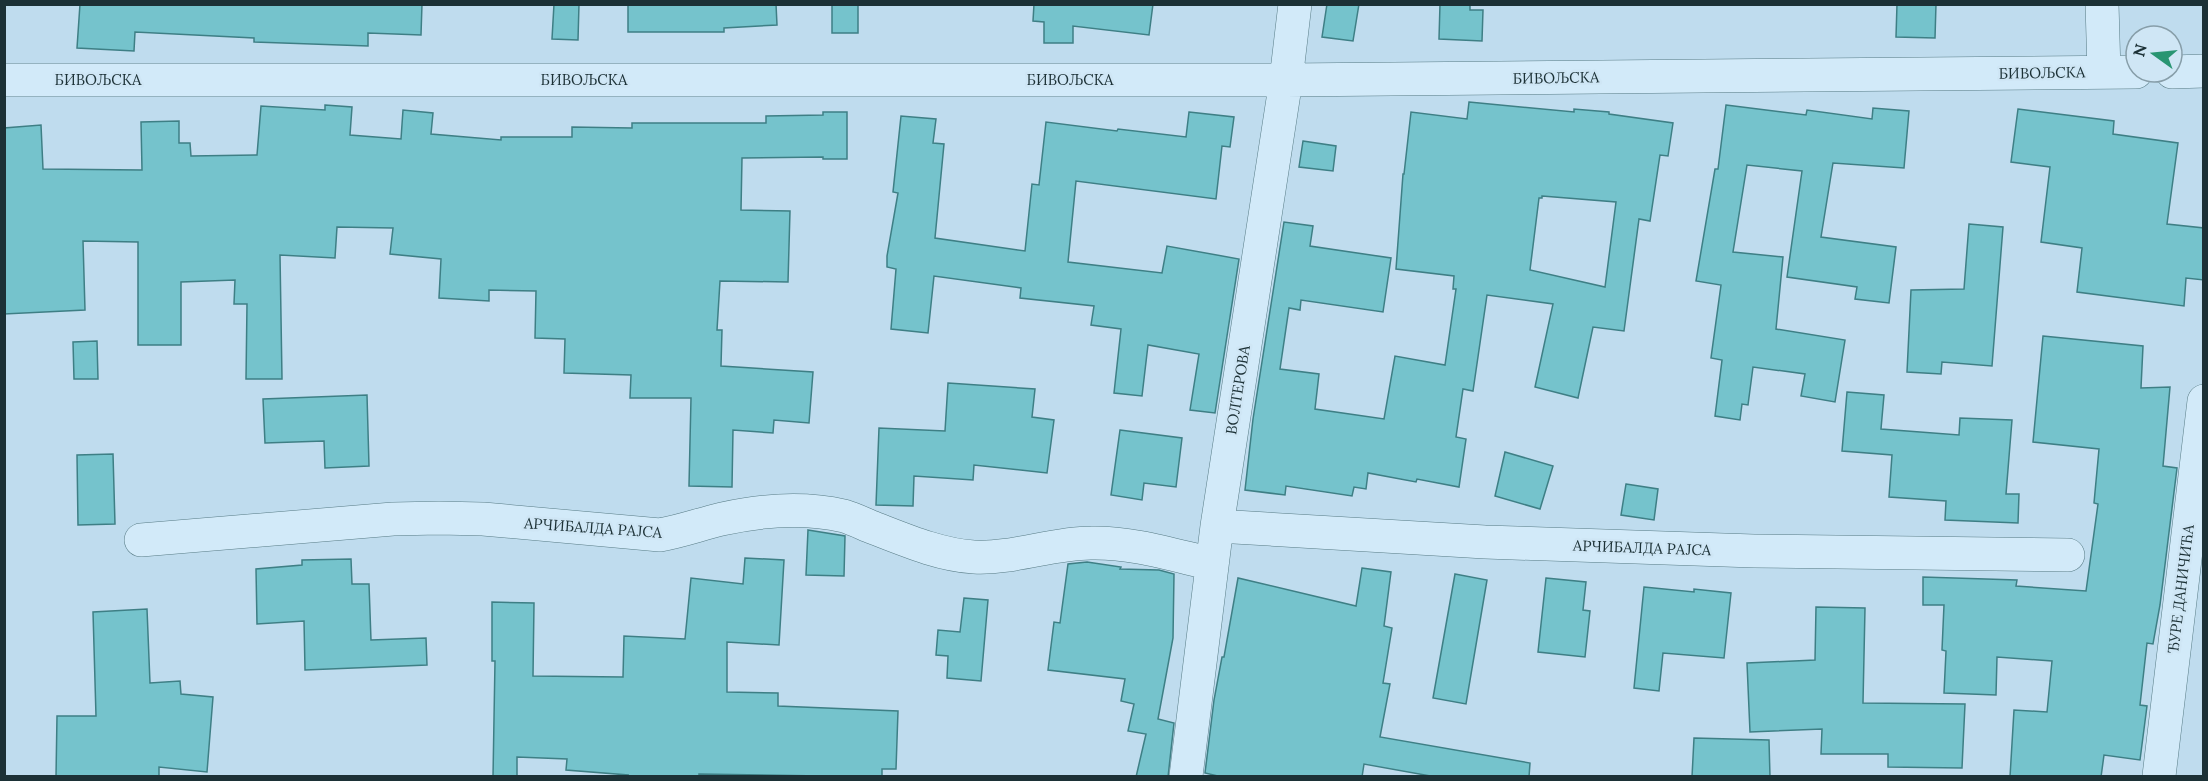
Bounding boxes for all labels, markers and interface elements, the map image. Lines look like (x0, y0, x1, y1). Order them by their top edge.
north arrow (2124, 24, 2184, 84)
text: N (2128, 42, 2151, 59)
street label: БИВОЉСКА (1998, 62, 2086, 83)
street label: БИВОЉСКА (1512, 67, 1600, 88)
street label: БИВОЉСКА (55, 70, 142, 89)
street label: БИВОЉСКА (541, 70, 628, 89)
street label: БИВОЉСКА (1027, 70, 1114, 89)
street label: ВОЛТЕРОВА (1221, 343, 1254, 436)
street label: АРЧИБАЛДА РАЈСА (522, 513, 663, 542)
street label: ЂУРЕ ДАНИЧИЋА (2163, 523, 2198, 655)
street label: АРЧИБАЛДА РАЈСА (1572, 536, 1712, 559)

